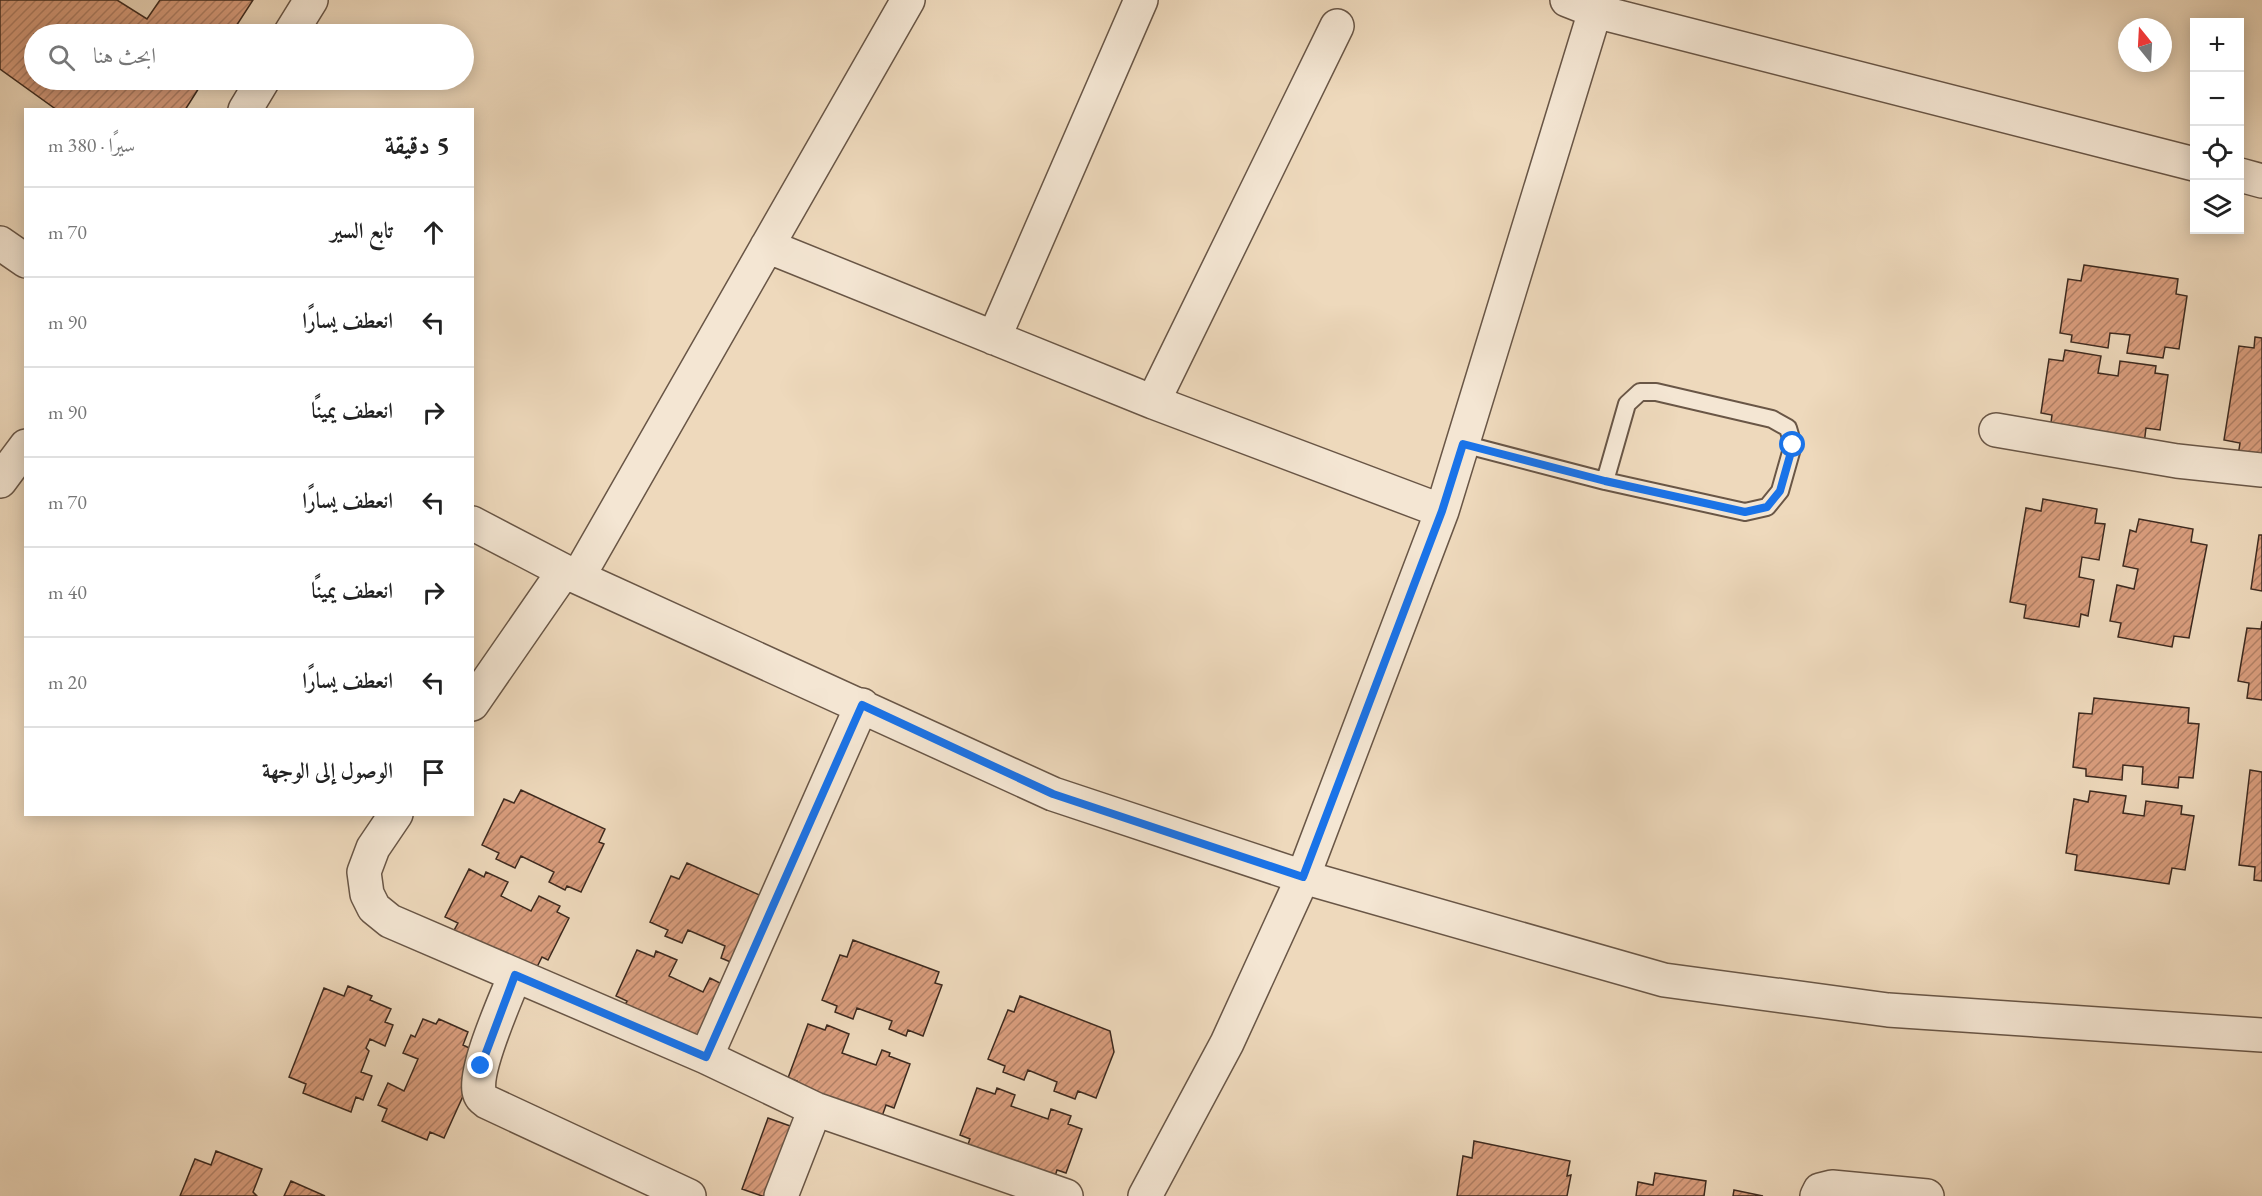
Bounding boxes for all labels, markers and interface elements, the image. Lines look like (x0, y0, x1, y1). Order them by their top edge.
north arrow (2118, 18, 2172, 72)
map controls (2190, 18, 2244, 234)
button: + (2190, 18, 2244, 72)
search box (24, 24, 474, 90)
icon: search (45, 41, 78, 74)
text: ابحث هنا (93, 41, 156, 70)
button: − (2190, 72, 2244, 126)
button: locate (2190, 126, 2244, 180)
text: 5 دقيقة (385, 128, 450, 162)
text: سيرًا · 380 m (48, 132, 135, 158)
button: layers (2190, 180, 2244, 234)
text: تابع السير (330, 216, 393, 245)
icon: ahead (417, 216, 450, 249)
text: 70 m (48, 219, 87, 245)
text: انعطف يسارًا (302, 306, 393, 335)
icon: left (417, 306, 450, 339)
text: 90 m (48, 309, 87, 335)
text: انعطف يمينًا (311, 396, 393, 425)
icon: right (417, 396, 450, 429)
text: 90 m (48, 399, 87, 425)
route start (1779, 431, 1805, 457)
text: انعطف يسارًا (302, 486, 393, 515)
icon: left (417, 486, 450, 519)
text: 70 m (48, 489, 87, 515)
text: انعطف يمينًا (311, 576, 393, 605)
icon: right (417, 576, 450, 609)
text: 40 m (48, 579, 87, 605)
text: انعطف يسارًا (302, 666, 393, 695)
icon: left (417, 666, 450, 699)
text: 20 m (48, 669, 87, 695)
text: الوصول إلى الوجهة (262, 756, 393, 785)
icon: arrive (417, 756, 450, 789)
route end (467, 1052, 493, 1078)

